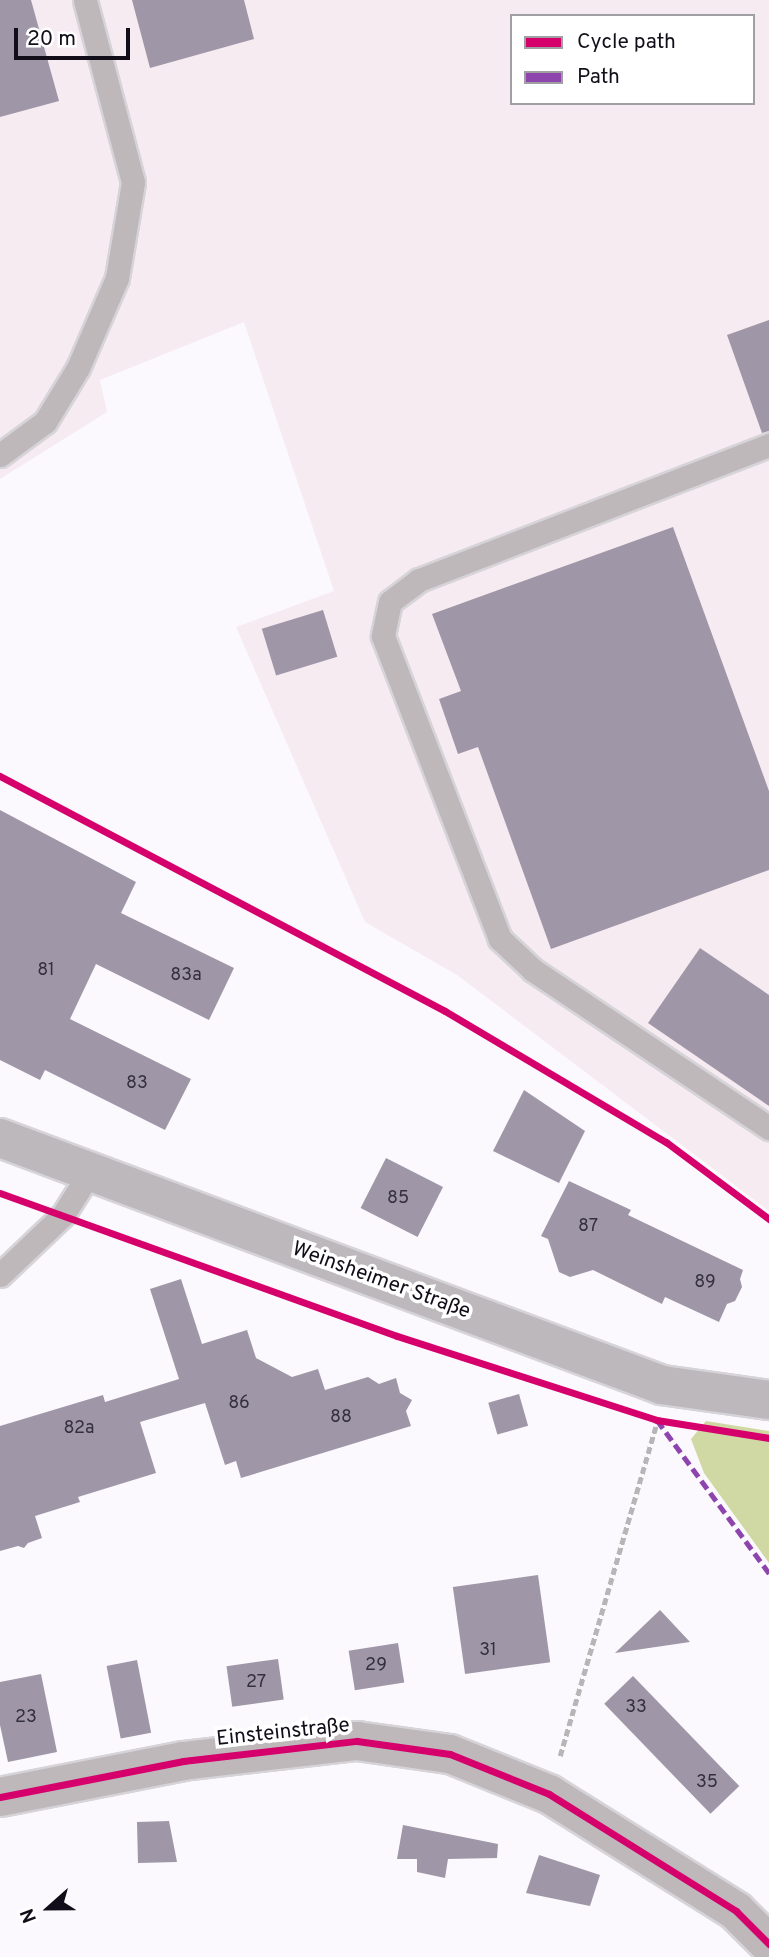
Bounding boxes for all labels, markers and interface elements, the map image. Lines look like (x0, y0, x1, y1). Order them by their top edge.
scale bar (18, 14, 133, 58)
legend (510, 14, 755, 105)
text: 20 m (27, 26, 76, 53)
text: Cycle path (577, 29, 676, 56)
text: Path (577, 64, 620, 91)
house number: 81 (37, 960, 55, 982)
house number: 83a (170, 965, 202, 987)
house number: 83 (126, 1073, 148, 1095)
house number: 85 (387, 1188, 409, 1210)
house number: 87 (578, 1216, 598, 1238)
street label: Weinsheimer Straße (288, 1237, 474, 1325)
house number: 89 (694, 1272, 716, 1294)
house number: 86 (228, 1393, 250, 1415)
house number: 88 (330, 1407, 352, 1429)
house number: 82a (63, 1418, 95, 1440)
house number: 31 (479, 1640, 497, 1662)
house number: 29 (365, 1655, 387, 1677)
house number: 27 (246, 1672, 266, 1694)
house number: 33 (625, 1697, 647, 1719)
house number: 23 (15, 1707, 37, 1729)
street label: Einsteinstraße (215, 1713, 351, 1753)
house number: 35 (696, 1772, 718, 1794)
north arrow (14, 1873, 84, 1943)
text: N (16, 1905, 43, 1926)

